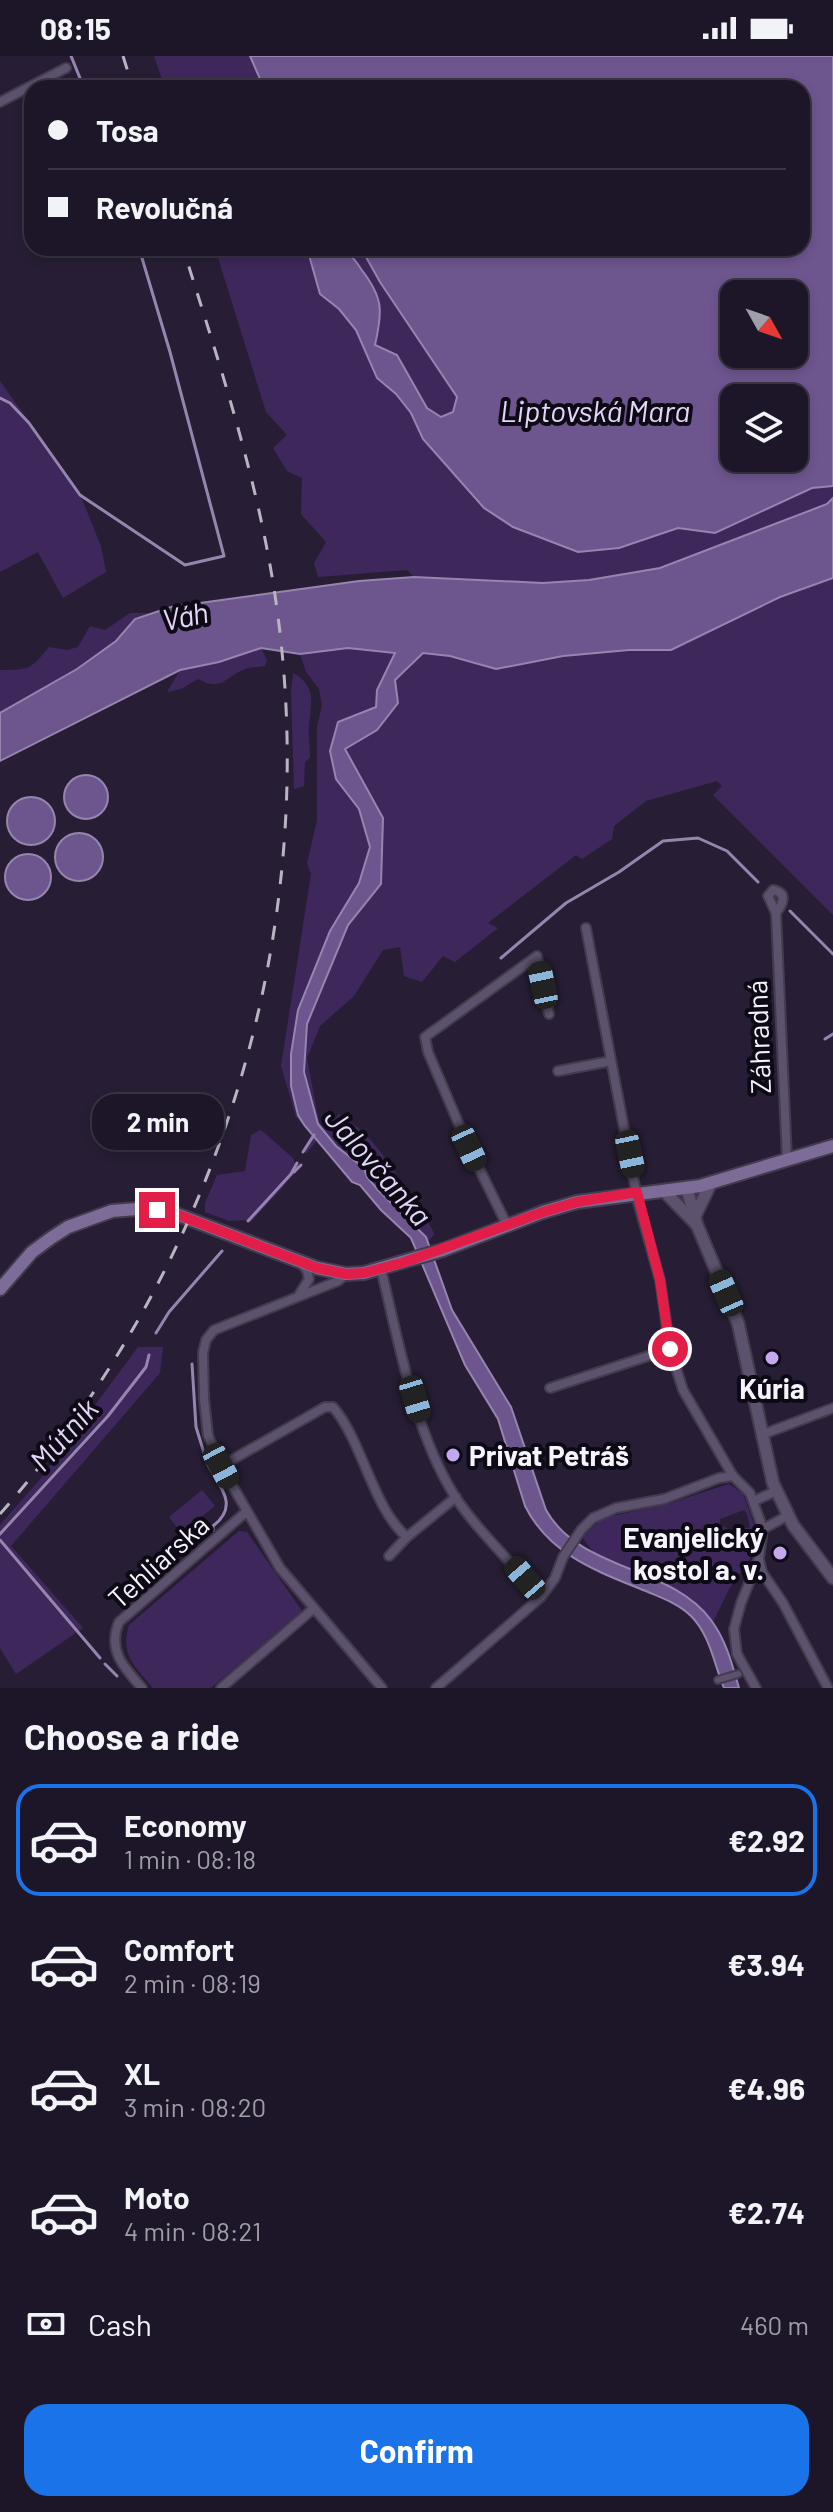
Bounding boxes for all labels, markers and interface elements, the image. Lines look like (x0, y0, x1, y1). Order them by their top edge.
text: 08:15 (40, 10, 111, 46)
text: Tosa (96, 112, 159, 148)
text: Revolučná (96, 189, 233, 225)
north arrow (720, 280, 808, 368)
map controls (720, 280, 808, 472)
button: layers (720, 384, 808, 472)
water label: Liptovská Mara (500, 392, 690, 428)
water label: Váh (159, 593, 211, 637)
car (526, 959, 560, 1011)
street label: Záhradná (739, 980, 777, 1094)
callout: 2 min (91, 1094, 223, 1150)
water label: Jalovčanka (318, 1100, 440, 1232)
text: 2 min (127, 1106, 189, 1137)
car (448, 1121, 490, 1175)
car (613, 1128, 647, 1180)
route end (139, 1192, 175, 1228)
car (705, 1266, 747, 1320)
route start (652, 1331, 688, 1367)
marker: Kúria (763, 1349, 781, 1367)
place label: Kúria (739, 1371, 805, 1405)
car (397, 1373, 433, 1425)
water label: Mútnik (21, 1390, 105, 1478)
place label: Privat Petráš (469, 1438, 629, 1472)
car (199, 1439, 243, 1493)
marker: Privat Petráš (444, 1446, 462, 1464)
street label: Tehliarska (101, 1507, 215, 1615)
place label: Evanjelický kostol a. v. (623, 1520, 764, 1586)
marker: Evanjelický kostol a. v. (771, 1544, 789, 1562)
car (500, 1552, 550, 1604)
text: Choose a ride (24, 1714, 240, 1757)
icon: car (28, 1804, 100, 1876)
text: Economy (124, 1807, 247, 1843)
text: €2.92 (728, 1822, 805, 1858)
text: 1 min · 08:18 (124, 1843, 256, 1874)
icon: car (28, 1928, 100, 2000)
text: Comfort (124, 1931, 234, 1967)
text: €3.94 (728, 1946, 805, 1982)
text: 2 min · 08:19 (124, 1967, 261, 1998)
icon: car (28, 2052, 100, 2124)
text: XL (124, 2055, 160, 2091)
text: €4.96 (728, 2070, 805, 2106)
text: 3 min · 08:20 (124, 2091, 266, 2122)
icon: car (28, 2176, 100, 2248)
text: Moto (124, 2179, 190, 2215)
text: €2.74 (728, 2194, 805, 2230)
text: 4 min · 08:21 (124, 2215, 261, 2246)
icon: cash (24, 2302, 68, 2346)
text: Cash (88, 2306, 152, 2342)
text: 460 m (740, 2309, 809, 2340)
button: Confirm (24, 2404, 809, 2496)

